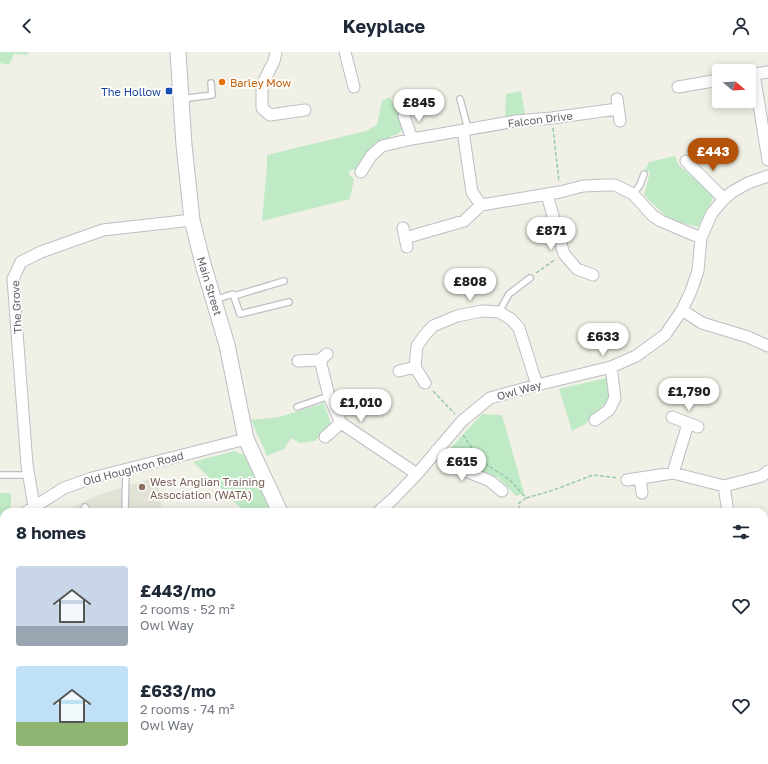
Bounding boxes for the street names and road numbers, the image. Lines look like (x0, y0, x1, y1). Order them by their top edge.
street label: Falcon Drive (507, 109, 573, 129)
street label: Main Street (195, 255, 225, 317)
street label: The Grove (8, 280, 24, 334)
street label: Owl Way (495, 377, 543, 403)
street label: Old Houghton Road (81, 448, 185, 488)

